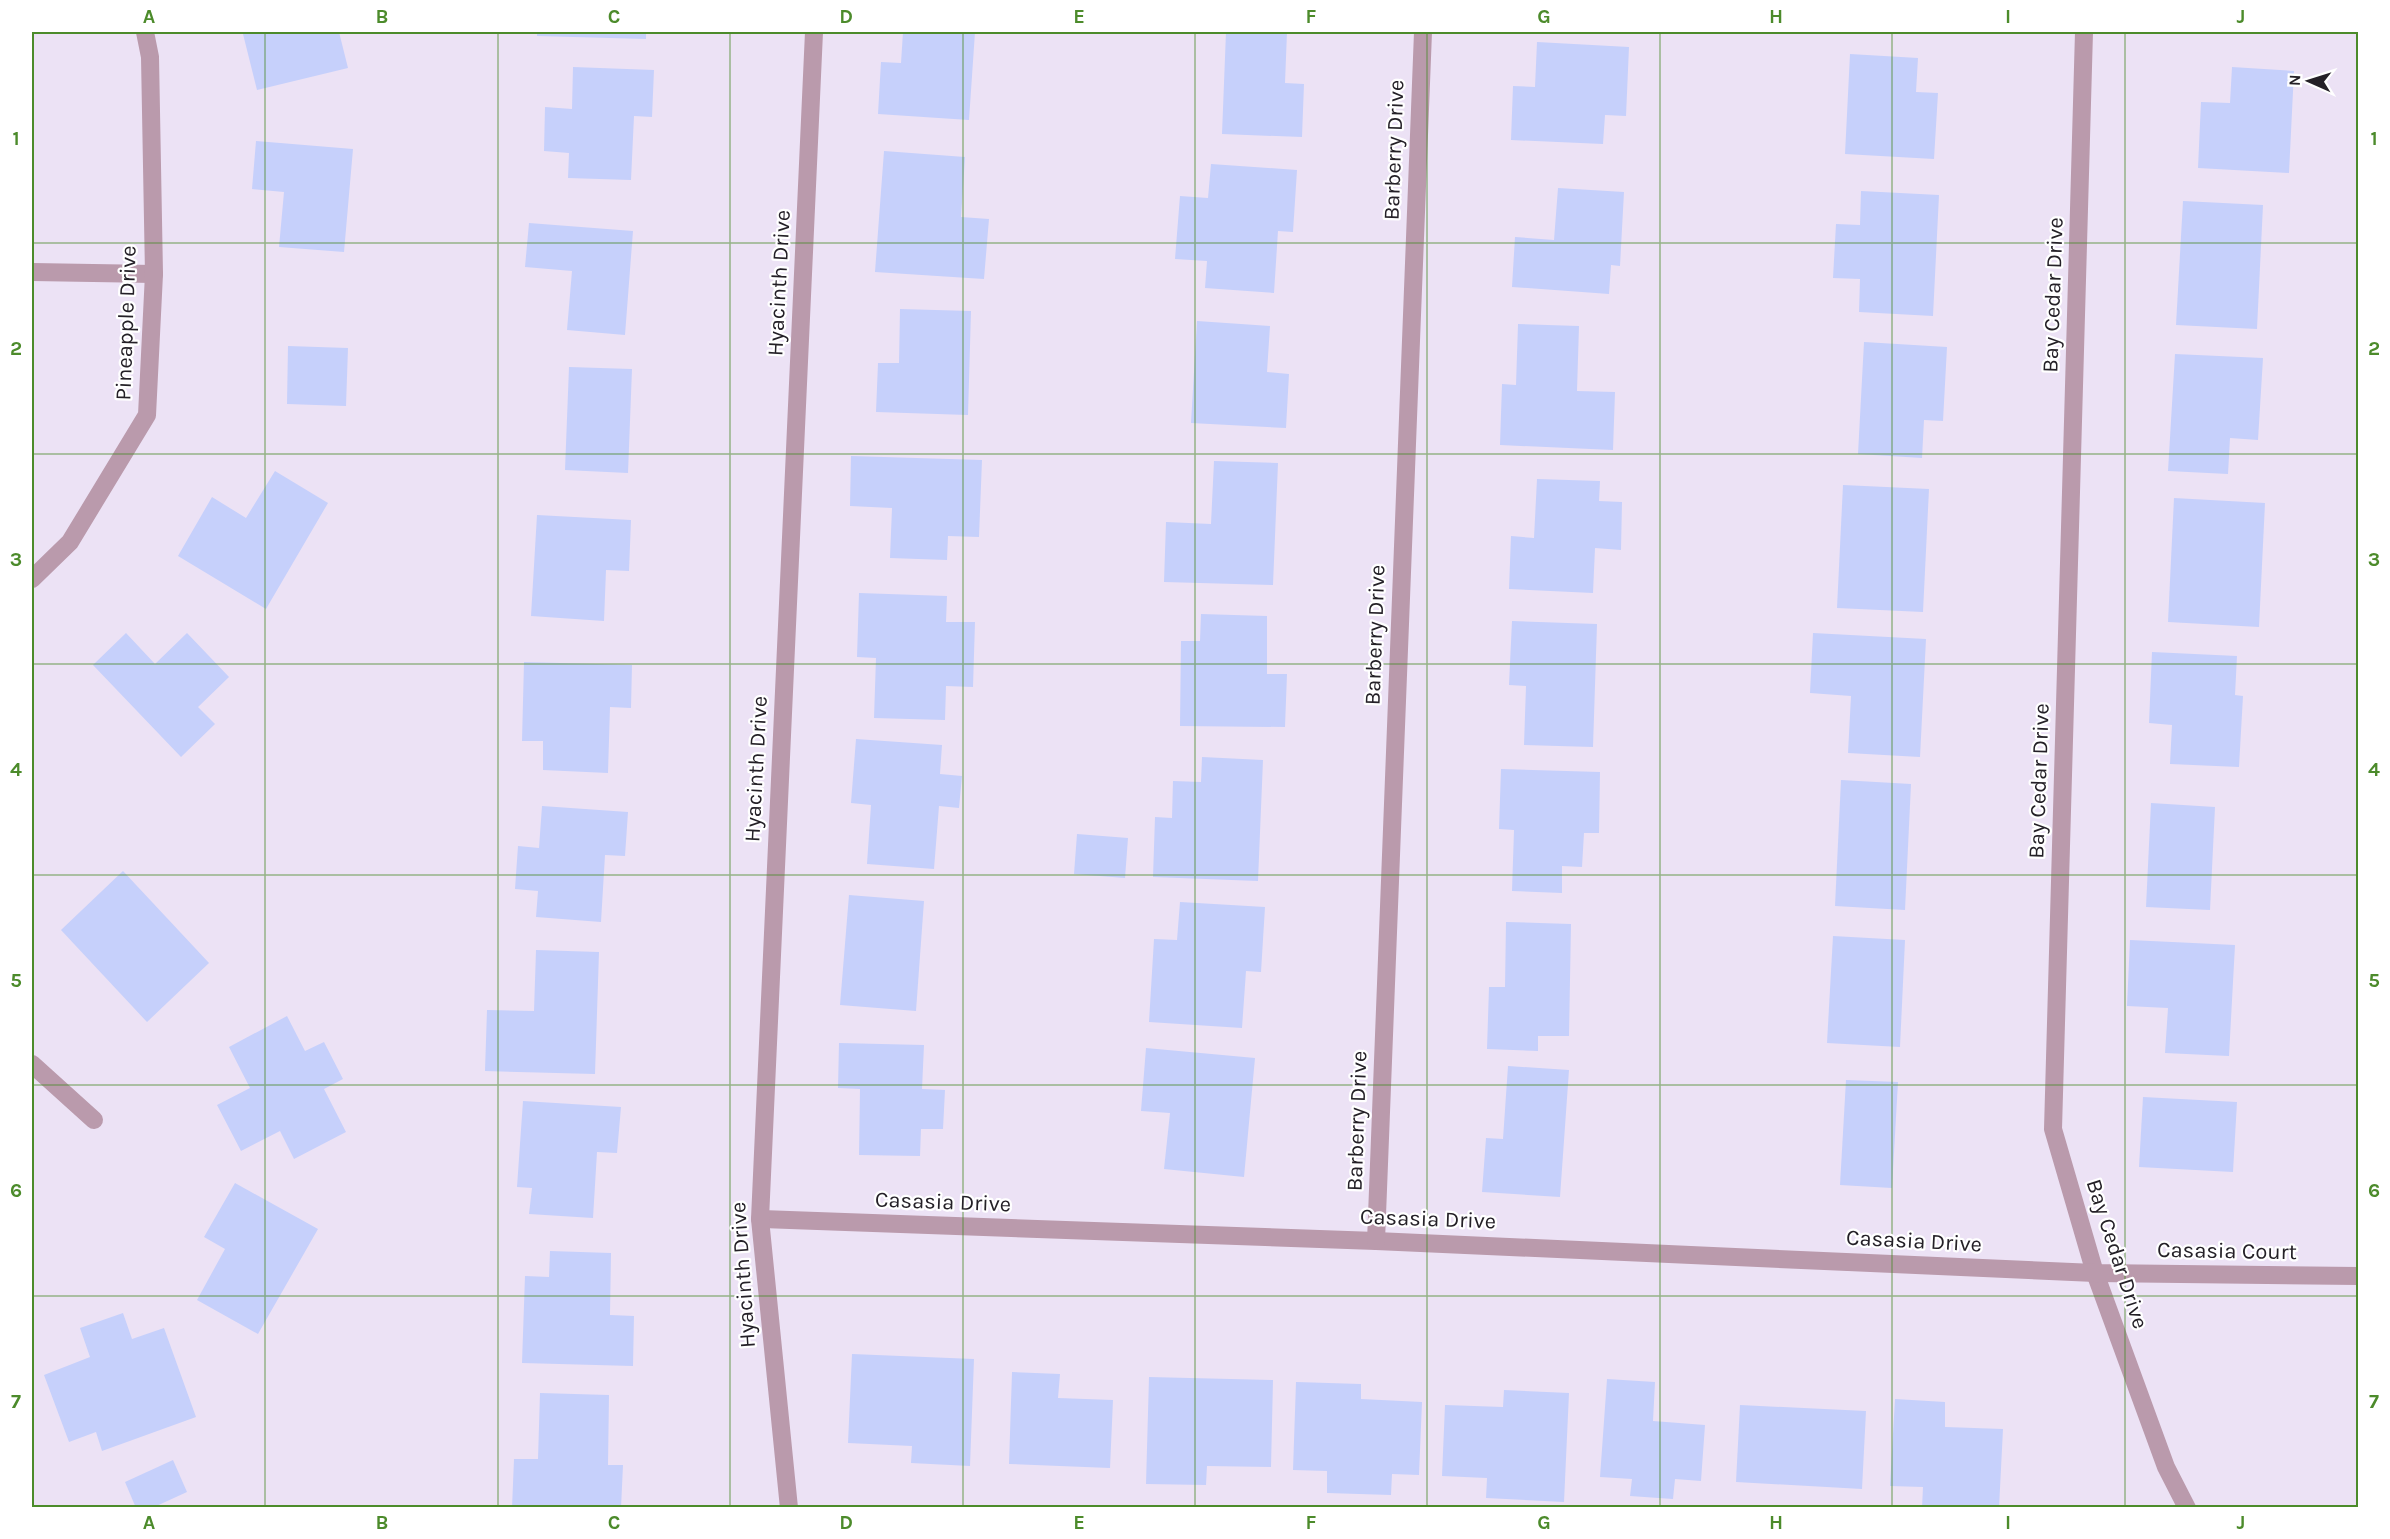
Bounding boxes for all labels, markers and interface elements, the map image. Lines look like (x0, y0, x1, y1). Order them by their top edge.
text: A (143, 5, 156, 28)
text: B (376, 5, 388, 28)
text: C (608, 5, 620, 28)
text: D (839, 5, 853, 28)
text: E (1073, 5, 1085, 28)
text: F (1306, 5, 1317, 28)
text: G (1537, 5, 1551, 28)
text: H (1769, 5, 1783, 28)
text: I (2005, 5, 2011, 28)
text: J (2237, 5, 2245, 28)
north arrow (2279, 51, 2339, 111)
text: N (2285, 74, 2304, 86)
street label: Barberry Drive (1379, 79, 1409, 221)
text: 1 (12, 127, 20, 150)
text: 1 (2370, 127, 2378, 150)
street label: Hyacinth Drive (762, 209, 796, 357)
street label: Bay Cedar Drive (2037, 217, 2069, 373)
street label: Pineapple Drive (110, 245, 142, 401)
text: 2 (10, 337, 22, 360)
text: 2 (2368, 337, 2380, 360)
text: 3 (10, 548, 22, 571)
text: 3 (2368, 548, 2380, 571)
street label: Barberry Drive (1360, 564, 1390, 706)
street label: Hyacinth Drive (739, 695, 773, 843)
street label: Bay Cedar Drive (2023, 703, 2055, 859)
text: 4 (10, 758, 22, 781)
text: 4 (2368, 758, 2380, 781)
text: 5 (10, 969, 22, 992)
text: 5 (2368, 969, 2380, 992)
street label: Barberry Drive (1342, 1050, 1372, 1192)
street label: Bay Cedar Drive (2081, 1176, 2153, 1332)
text: 6 (10, 1179, 22, 1202)
text: 6 (2368, 1179, 2380, 1202)
street label: Casasia Drive (875, 1187, 1011, 1217)
street label: Hyacinth Drive (725, 1201, 761, 1349)
street label: Casasia Drive (1360, 1204, 1496, 1234)
street label: Casasia Drive (1845, 1224, 1983, 1258)
street label: Casasia Court (2157, 1237, 2297, 1265)
text: 7 (11, 1390, 21, 1413)
text: 7 (2369, 1390, 2379, 1413)
text: A (143, 1511, 156, 1534)
text: B (376, 1511, 388, 1534)
text: C (608, 1511, 620, 1534)
text: D (839, 1511, 853, 1534)
text: E (1073, 1511, 1085, 1534)
text: F (1306, 1511, 1317, 1534)
text: G (1537, 1511, 1551, 1534)
text: H (1769, 1511, 1783, 1534)
text: I (2005, 1511, 2011, 1534)
text: J (2237, 1511, 2245, 1534)

